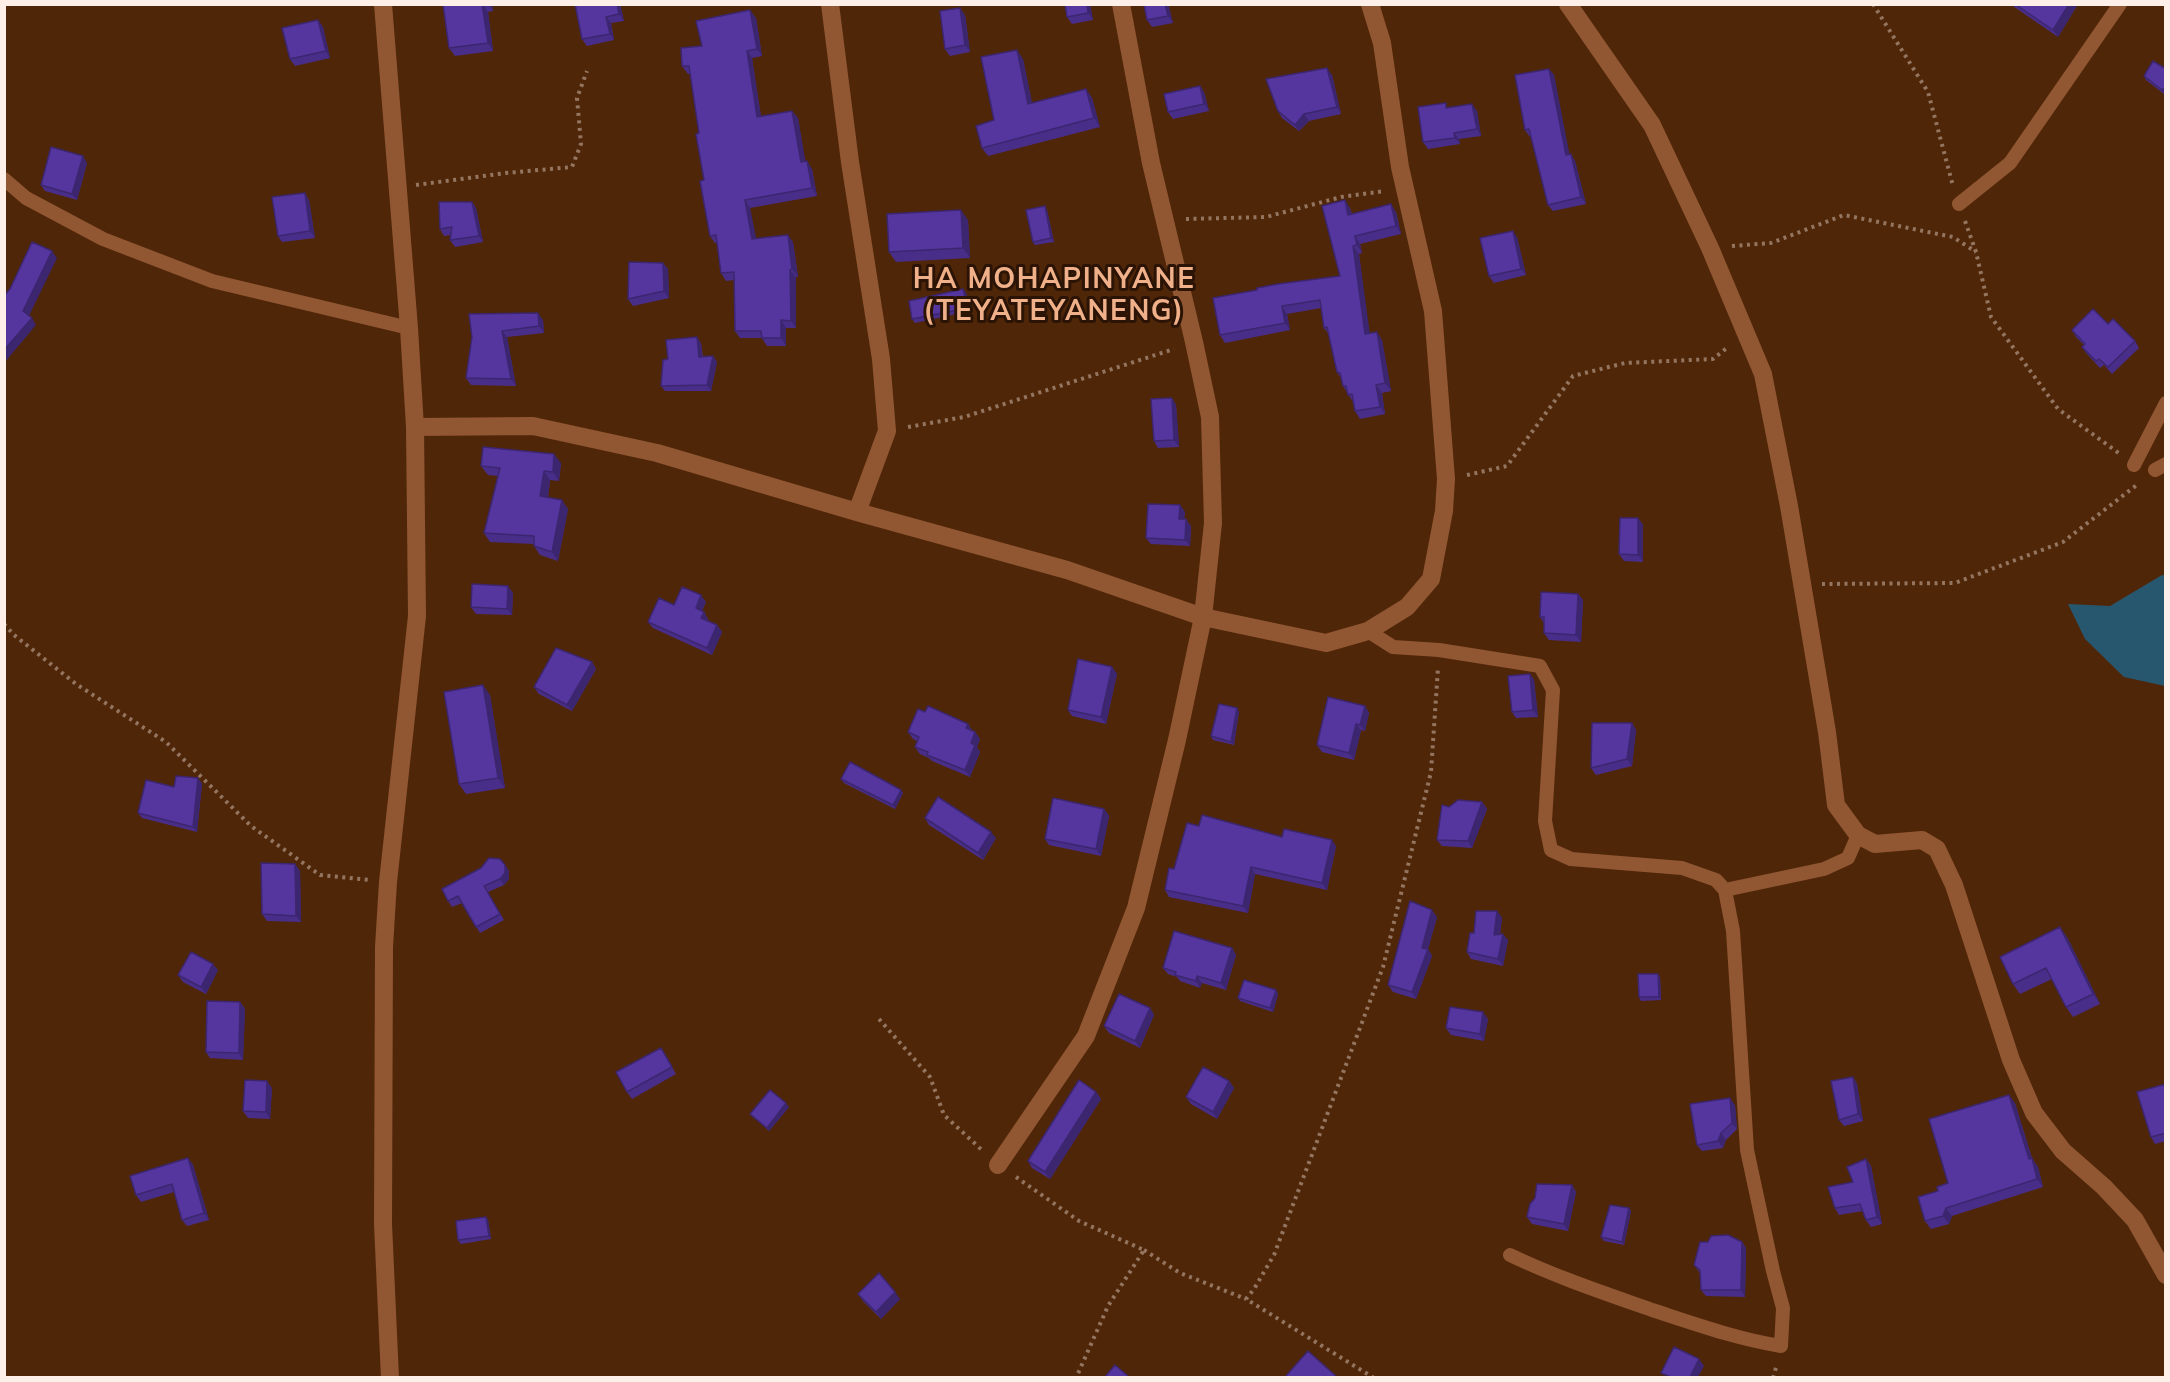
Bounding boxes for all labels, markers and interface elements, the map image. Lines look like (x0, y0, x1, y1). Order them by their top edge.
district label: HA MOHAPINYANE (TEYATEYANENG) (913, 263, 1195, 329)

